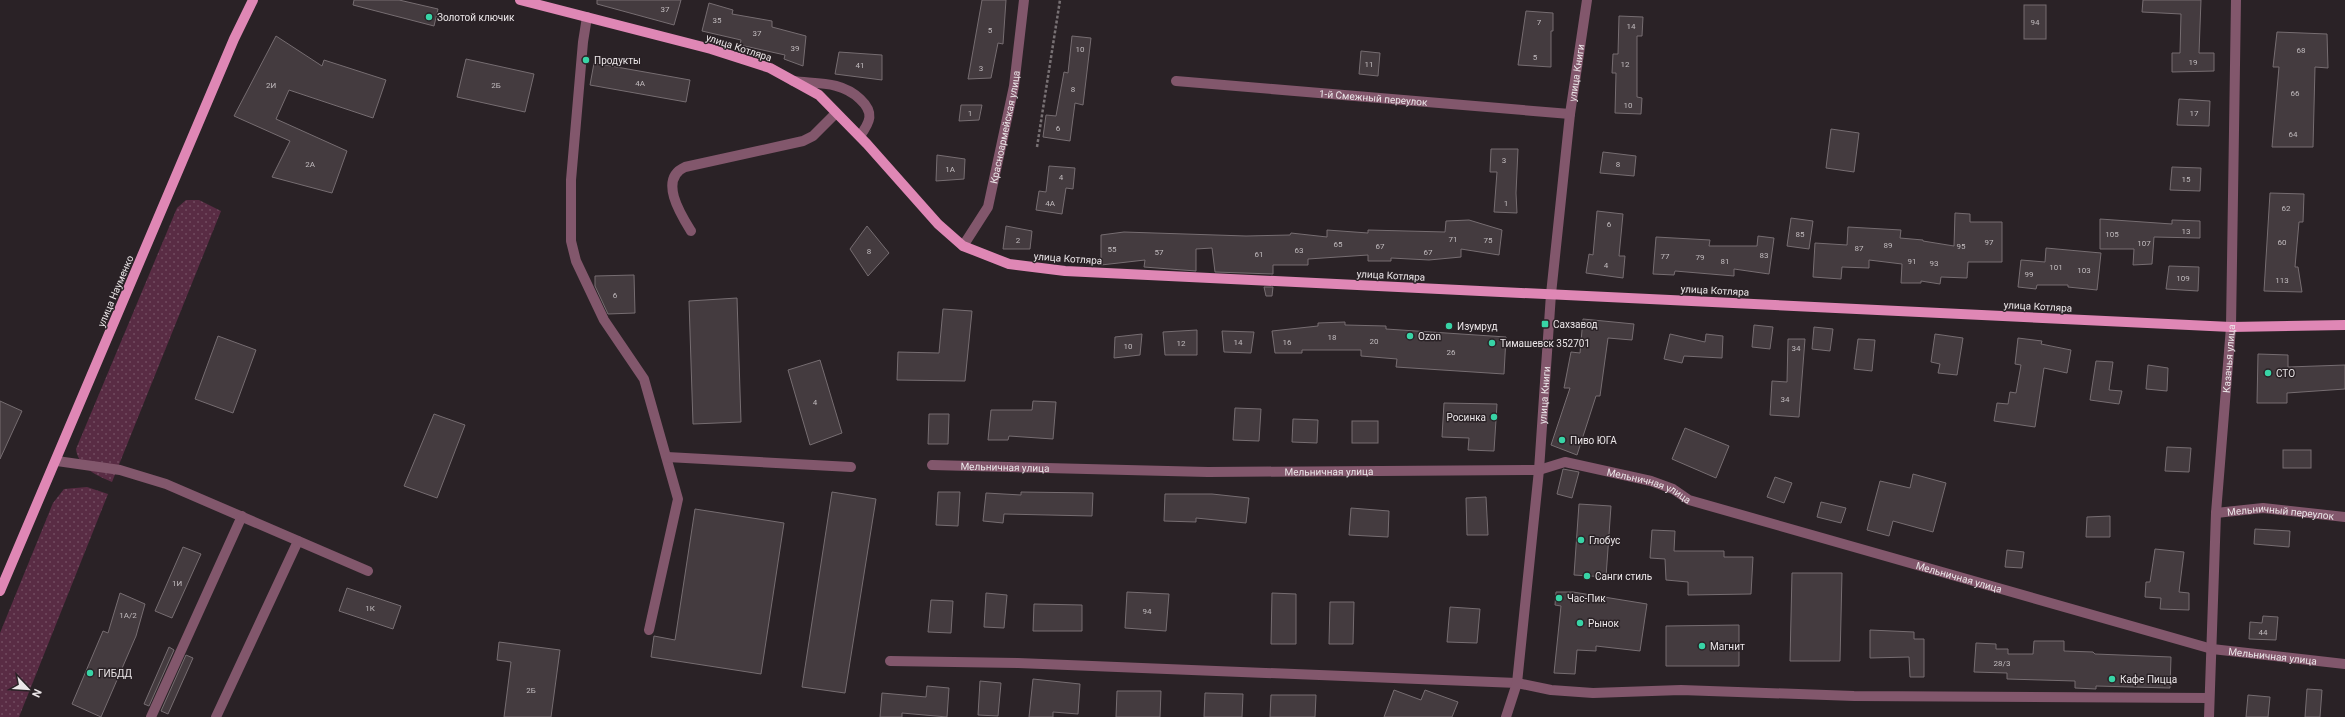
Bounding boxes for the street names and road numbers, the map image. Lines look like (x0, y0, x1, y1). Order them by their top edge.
street label: улица Котляра (705, 32, 773, 63)
street label: улица Книги (1567, 43, 1586, 102)
street label: Красноармейская улица (988, 70, 1022, 185)
street label: 1-й Смежный переулок (1319, 88, 1429, 108)
street label: улица Котляра (1033, 251, 1103, 266)
street label: улица Науменко (95, 253, 136, 329)
street label: улица Котляра (1356, 268, 1425, 283)
street label: улица Котляра (1680, 283, 1749, 298)
street label: улица Котляра (2003, 299, 2072, 314)
street label: Казачья улица (2221, 324, 2237, 393)
street label: улица Книги (1537, 366, 1552, 424)
street label: Мельничная улица (960, 461, 1050, 474)
street label: Мельничная улица (1284, 466, 1373, 478)
street label: Мельничная улица (1606, 466, 1693, 506)
street label: Мельничный переулок (2227, 503, 2335, 522)
street label: Мельничная улица (1915, 560, 2003, 595)
street label: Мельничная улица (2228, 646, 2317, 667)

